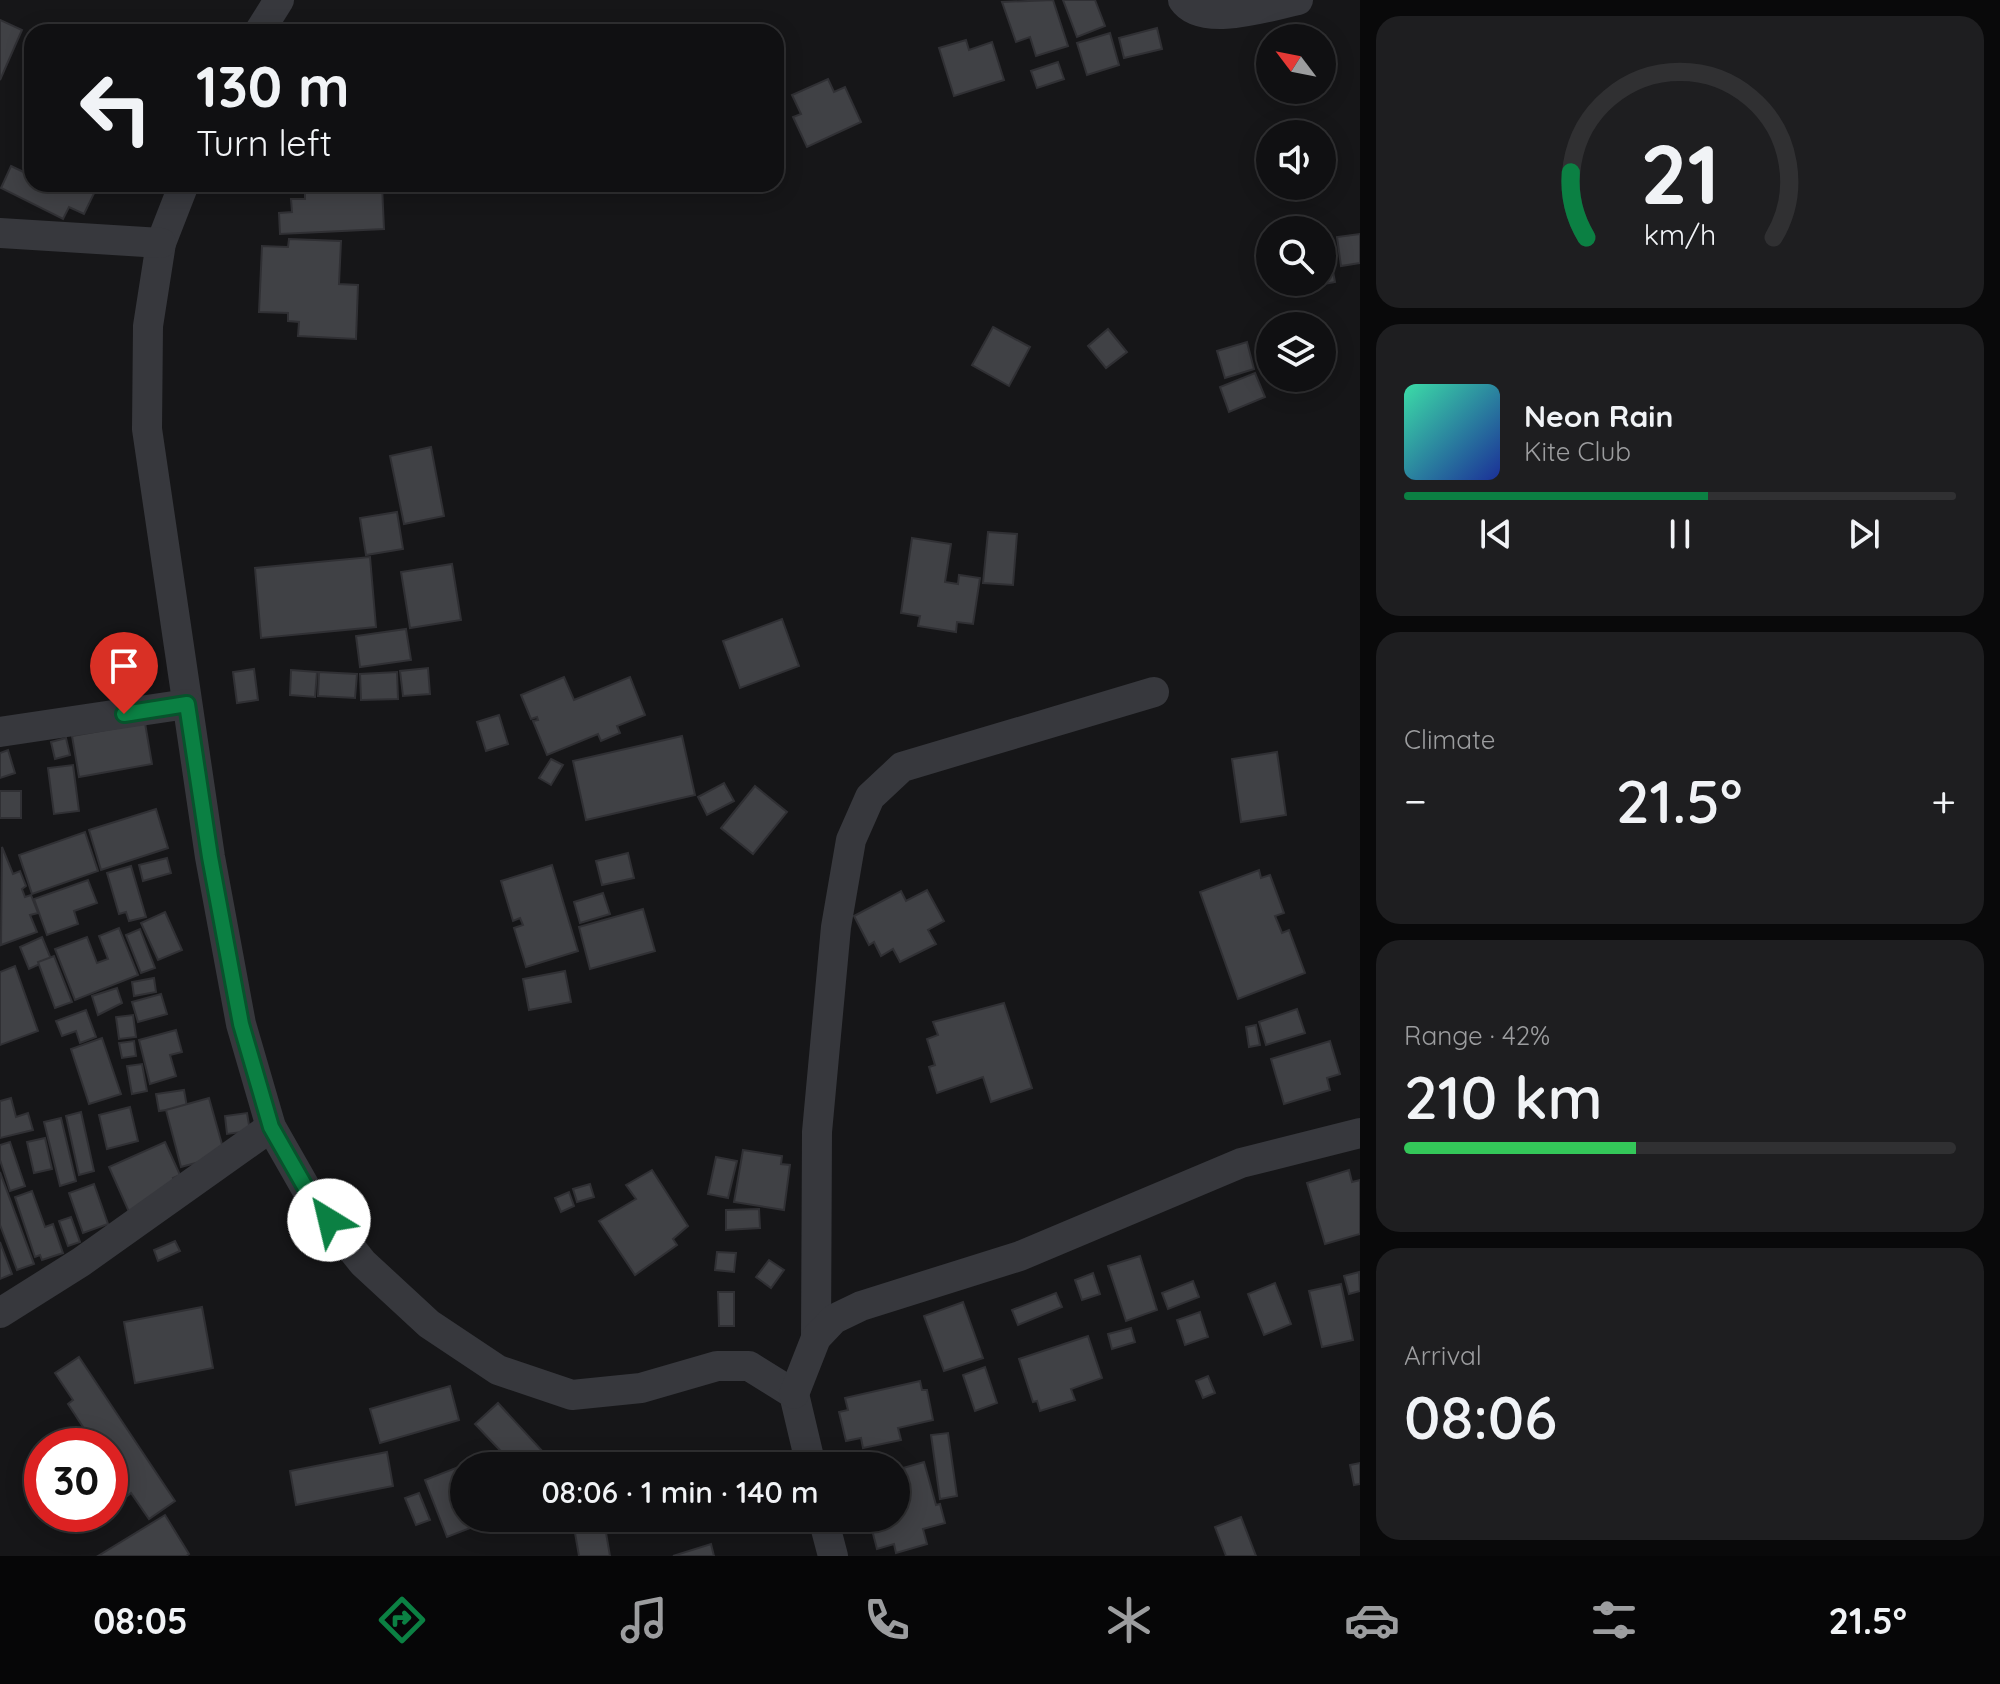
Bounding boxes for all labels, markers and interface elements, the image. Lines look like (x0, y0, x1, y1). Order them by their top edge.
north arrow (1256, 24, 1336, 104)
map controls (1256, 24, 1336, 392)
text: 130 m (196, 51, 350, 121)
icon: left (64, 56, 168, 160)
text: Turn left (196, 120, 332, 165)
button: sound (1256, 120, 1336, 200)
text: 21 (1640, 121, 1720, 225)
button: search (1256, 216, 1336, 296)
text: km/h (1644, 216, 1716, 252)
button: layers (1256, 312, 1336, 392)
text: Neon Rain (1524, 397, 1673, 435)
text: Kite Club (1524, 435, 1631, 468)
icon: previous (1474, 512, 1518, 556)
icon: pause (1658, 512, 1702, 556)
icon: next (1842, 512, 1886, 556)
pin (90, 632, 158, 714)
icon: arrive (102, 644, 146, 688)
text: Climate (1404, 723, 1495, 756)
text: 21.5° (1616, 763, 1742, 838)
text: − (1404, 773, 1427, 828)
text: + (1931, 773, 1956, 828)
text: Range · 42% (1404, 1019, 1550, 1052)
text: 210 km (1404, 1059, 1603, 1134)
position arrow (287, 1178, 371, 1262)
text: Arrival (1404, 1339, 1482, 1372)
text: 08:06 (1404, 1379, 1557, 1454)
speed limit sign: 30 (24, 1428, 128, 1532)
text: 08:06 · 1 min · 140 m (541, 1473, 819, 1511)
icon: directions (374, 1592, 430, 1648)
icon: music (616, 1592, 672, 1648)
icon: phone (859, 1592, 915, 1648)
icon: climate (1101, 1592, 1157, 1648)
icon: car (1344, 1592, 1400, 1648)
icon: filters (1586, 1592, 1642, 1648)
text: 08:05 (93, 1598, 188, 1643)
text: 21.5° (1828, 1598, 1907, 1643)

